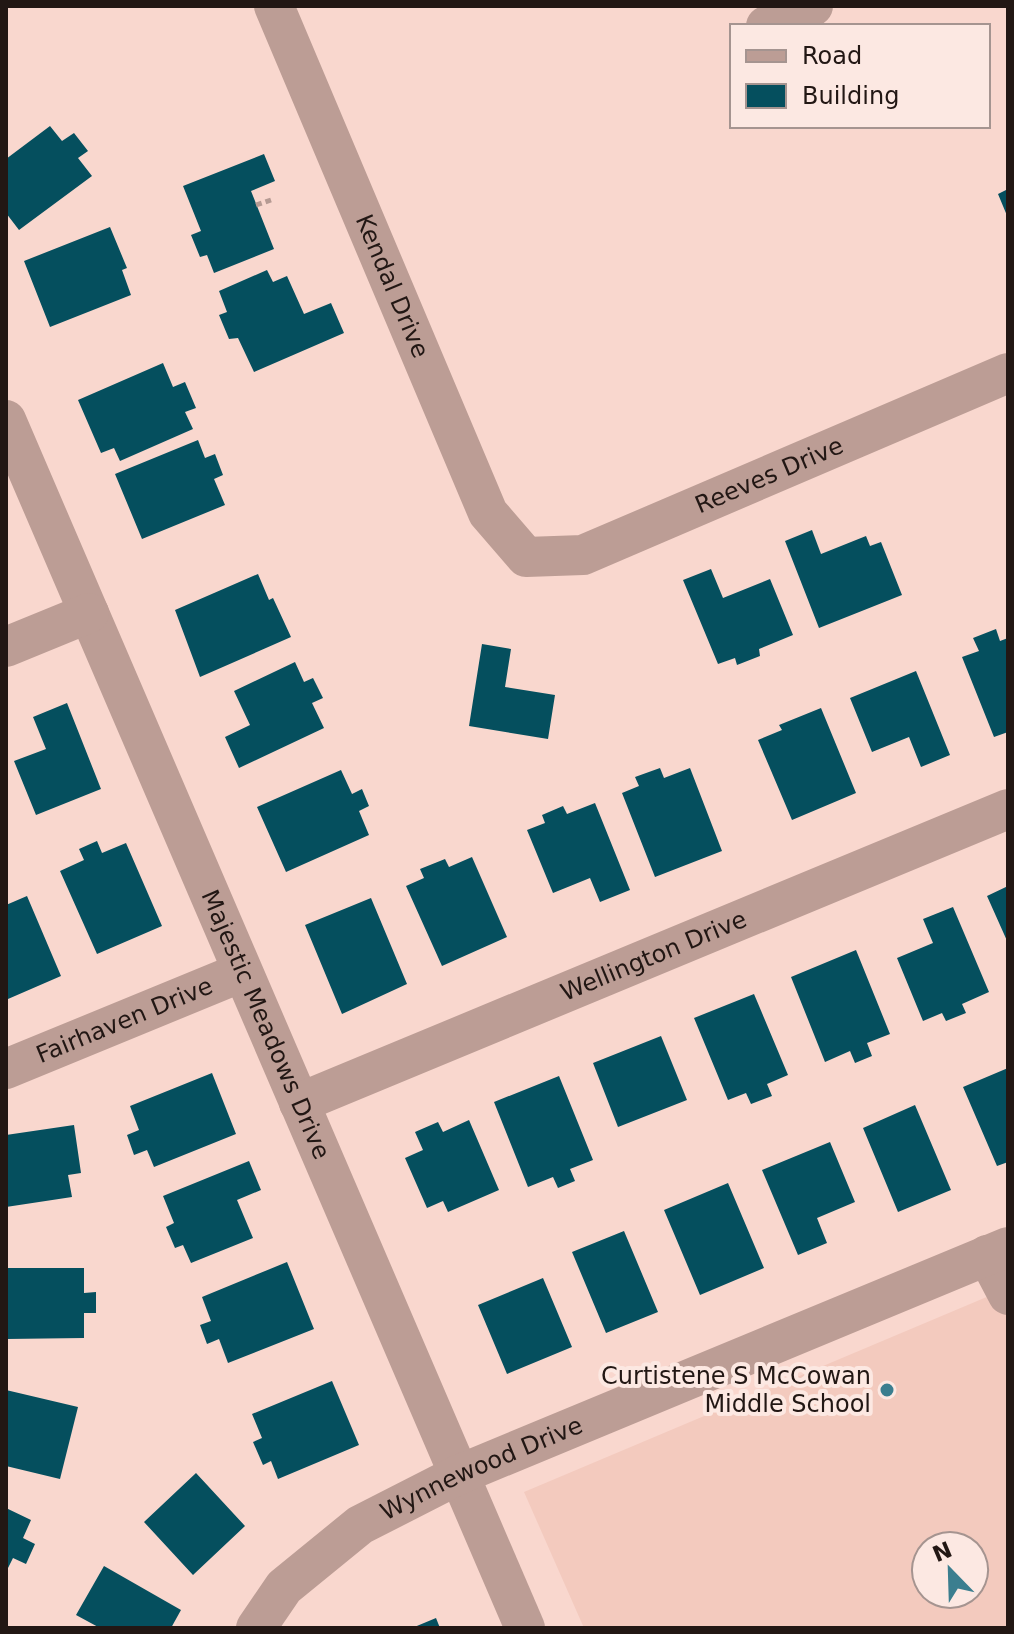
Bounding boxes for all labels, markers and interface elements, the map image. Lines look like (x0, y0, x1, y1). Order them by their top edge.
legend (730, 24, 990, 128)
text: Road (802, 42, 862, 70)
text: Building (802, 82, 899, 110)
street label: Kendal Drive (350, 210, 435, 362)
street label: Reeves Drive (691, 431, 847, 519)
street label: Majestic Meadows Drive (196, 886, 336, 1163)
street label: Wellington Drive (557, 905, 751, 1007)
street label: Fairhaven Drive (32, 972, 217, 1069)
place label: Curtistene S McCowan Middle School (601, 1362, 871, 1418)
marker: Curtistene S McCowan Middle School (878, 1381, 896, 1399)
street label: Wynnewood Drive (376, 1411, 587, 1526)
north arrow (910, 1530, 990, 1610)
text: N (929, 1537, 956, 1567)

